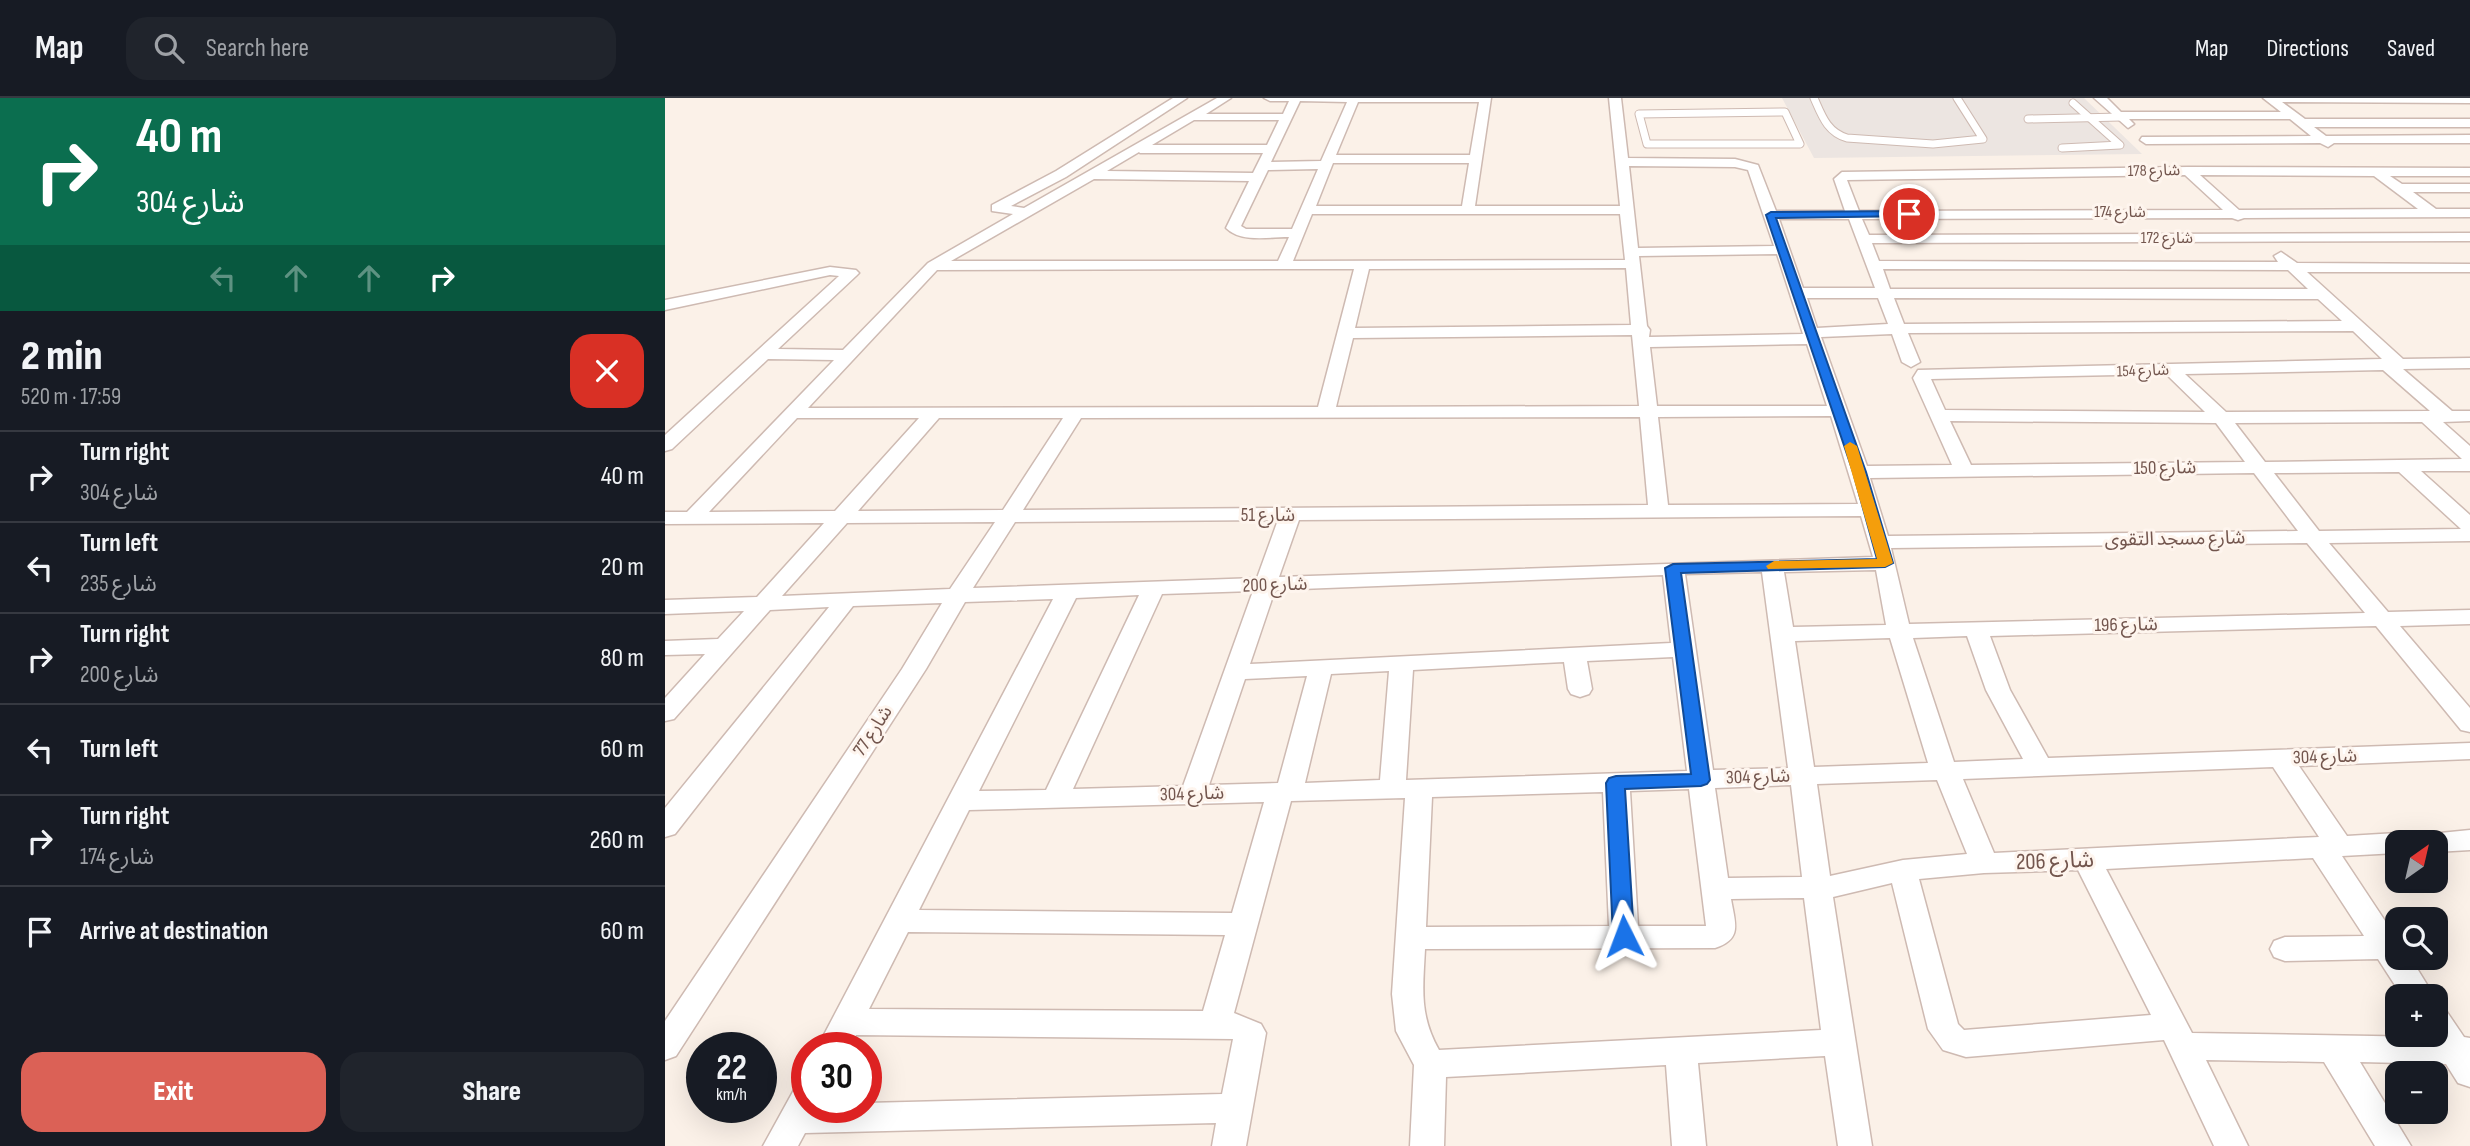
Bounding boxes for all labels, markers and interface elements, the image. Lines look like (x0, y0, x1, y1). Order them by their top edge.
search box (126, 17, 616, 80)
text: Map (35, 28, 84, 68)
icon: search (150, 29, 188, 67)
text: Search here (206, 33, 309, 64)
text: Map (2195, 34, 2228, 63)
text: Directions (2266, 34, 2349, 63)
text: Saved (2387, 34, 2435, 63)
text: 40 m (136, 108, 222, 167)
icon: right (21, 126, 112, 217)
street label: شارع 178 (2128, 161, 2181, 183)
text: شارع 304 (136, 183, 245, 222)
pin (1879, 184, 1939, 244)
icon: arrive (1890, 195, 1928, 233)
street label: شارع 174 (2094, 203, 2146, 224)
street label: شارع 172 (2141, 229, 2193, 250)
icon: left (204, 259, 242, 297)
icon: ahead (277, 259, 315, 297)
icon: ahead (350, 259, 388, 297)
icon: right (423, 259, 461, 297)
text: 2 min (21, 331, 102, 382)
button: close (570, 334, 644, 408)
street label: شارع 154 (2116, 361, 2170, 383)
text: 520 m · 17:59 (21, 383, 121, 411)
text: Turn right (80, 437, 169, 468)
street label: شارع 150 (2133, 456, 2197, 481)
icon: right (21, 458, 59, 496)
text: 40 m (601, 461, 644, 492)
text: شارع 304 (80, 479, 158, 507)
street label: شارع 51 (1241, 504, 1295, 528)
street label: شارع مسجد التقوى (2104, 526, 2246, 553)
text: Turn left (80, 528, 158, 559)
icon: left (21, 549, 59, 587)
text: 20 m (601, 552, 644, 583)
text: شارع 235 (80, 570, 157, 598)
street label: شارع 200 (1242, 572, 1308, 599)
street label: شارع 196 (2094, 613, 2158, 638)
text: Turn right (80, 619, 169, 650)
icon: right (21, 640, 59, 678)
text: 80 m (600, 643, 644, 674)
text: شارع 200 (80, 661, 158, 689)
street label: شارع 77 (848, 702, 899, 761)
icon: left (21, 731, 59, 769)
text: Turn left (80, 734, 158, 765)
text: 60 m (600, 734, 644, 765)
street label: شارع 304 (2292, 744, 2358, 771)
street label: شارع 304 (1725, 764, 1791, 791)
street label: شارع 304 (1159, 781, 1225, 808)
text: Turn right (80, 801, 169, 832)
icon: right (21, 822, 59, 860)
text: 260 m (589, 825, 644, 856)
north arrow (2385, 830, 2448, 892)
map controls (2385, 830, 2448, 1124)
text: شارع 174 (80, 843, 154, 871)
street label: شارع 206 (2015, 846, 2095, 878)
position arrow (1587, 899, 1661, 973)
button: search (2385, 907, 2448, 970)
icon: arrive (21, 913, 59, 951)
text: Arrive at destination (80, 916, 268, 947)
text: 60 m (600, 916, 644, 947)
button: + (2385, 984, 2448, 1047)
speed limit sign: 30 (791, 1032, 882, 1123)
text: 22 (716, 1047, 747, 1090)
button: Exit (21, 1052, 326, 1132)
button: Share (340, 1052, 644, 1132)
button: − (2385, 1061, 2448, 1124)
text: km/h (716, 1084, 747, 1105)

